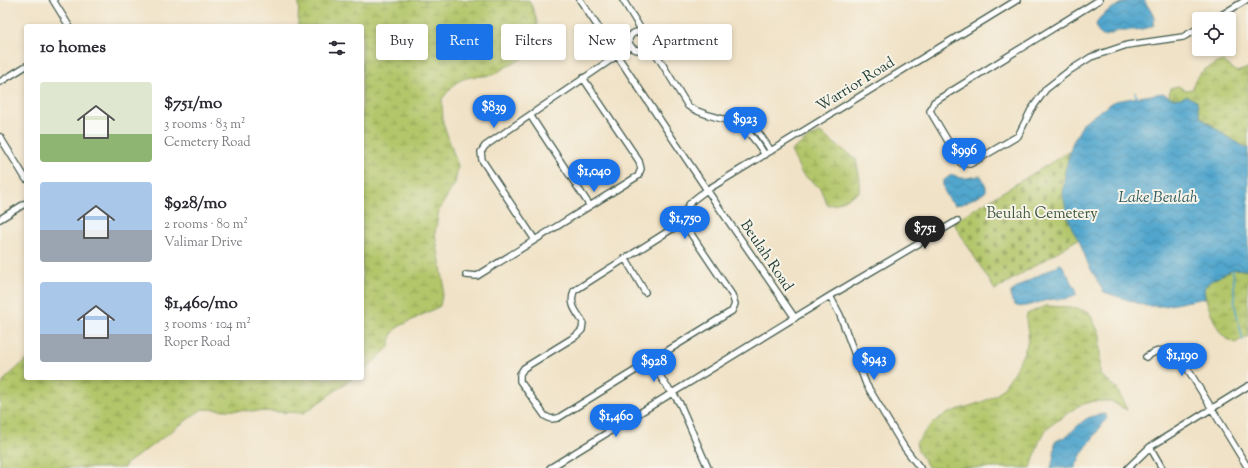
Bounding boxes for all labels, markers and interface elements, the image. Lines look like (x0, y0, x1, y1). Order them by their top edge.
map controls (1192, 12, 1236, 56)
button: locate (1192, 12, 1236, 56)
chip: Buy (376, 24, 428, 60)
chip: Rent (436, 24, 493, 60)
chip: Filters (501, 24, 566, 60)
chip: New (574, 24, 630, 60)
chip: Apartment (638, 24, 732, 60)
text: 10 homes (40, 36, 106, 60)
icon: filters (326, 37, 348, 59)
street label: Warrior Road (813, 52, 900, 117)
text: $751/mo (164, 92, 222, 116)
pin: $839 (470, 95, 518, 129)
icon: home (72, 98, 120, 146)
text: $839 (482, 99, 506, 117)
pin: $923 (721, 107, 769, 141)
text: $923 (733, 111, 757, 129)
text: 3 rooms · 83 m² (164, 116, 245, 134)
text: Cemetery Road (164, 134, 251, 152)
pin: $996 (940, 138, 988, 172)
text: $996 (951, 142, 977, 160)
pin: $1,040 (561, 159, 627, 193)
text: $1,040 (577, 163, 611, 181)
water label: Lake Beulah (1118, 187, 1198, 210)
text: $928/mo (164, 192, 227, 216)
icon: home (72, 198, 120, 246)
park label: Beulah Cemetery (986, 204, 1098, 225)
pin: $1,750 (652, 206, 718, 240)
text: $1,750 (669, 210, 701, 228)
text: 2 rooms · 80 m² (164, 216, 248, 234)
street label: Beulah Road (734, 216, 798, 296)
pin: $751 (901, 216, 949, 250)
text: $751 (914, 220, 936, 238)
text: Valimar Drive (164, 234, 243, 252)
text: $1,460/mo (164, 292, 238, 316)
icon: home (72, 298, 120, 346)
text: 3 rooms · 104 m² (164, 316, 251, 334)
text: Roper Road (164, 334, 230, 352)
pin: $1,190 (1149, 343, 1215, 377)
pin: $943 (850, 347, 898, 381)
text: $1,190 (1166, 347, 1198, 365)
pin: $928 (630, 349, 678, 383)
text: $943 (861, 351, 887, 369)
text: $928 (641, 353, 667, 371)
pin: $1,460 (583, 404, 649, 438)
text: $1,460 (599, 408, 633, 426)

